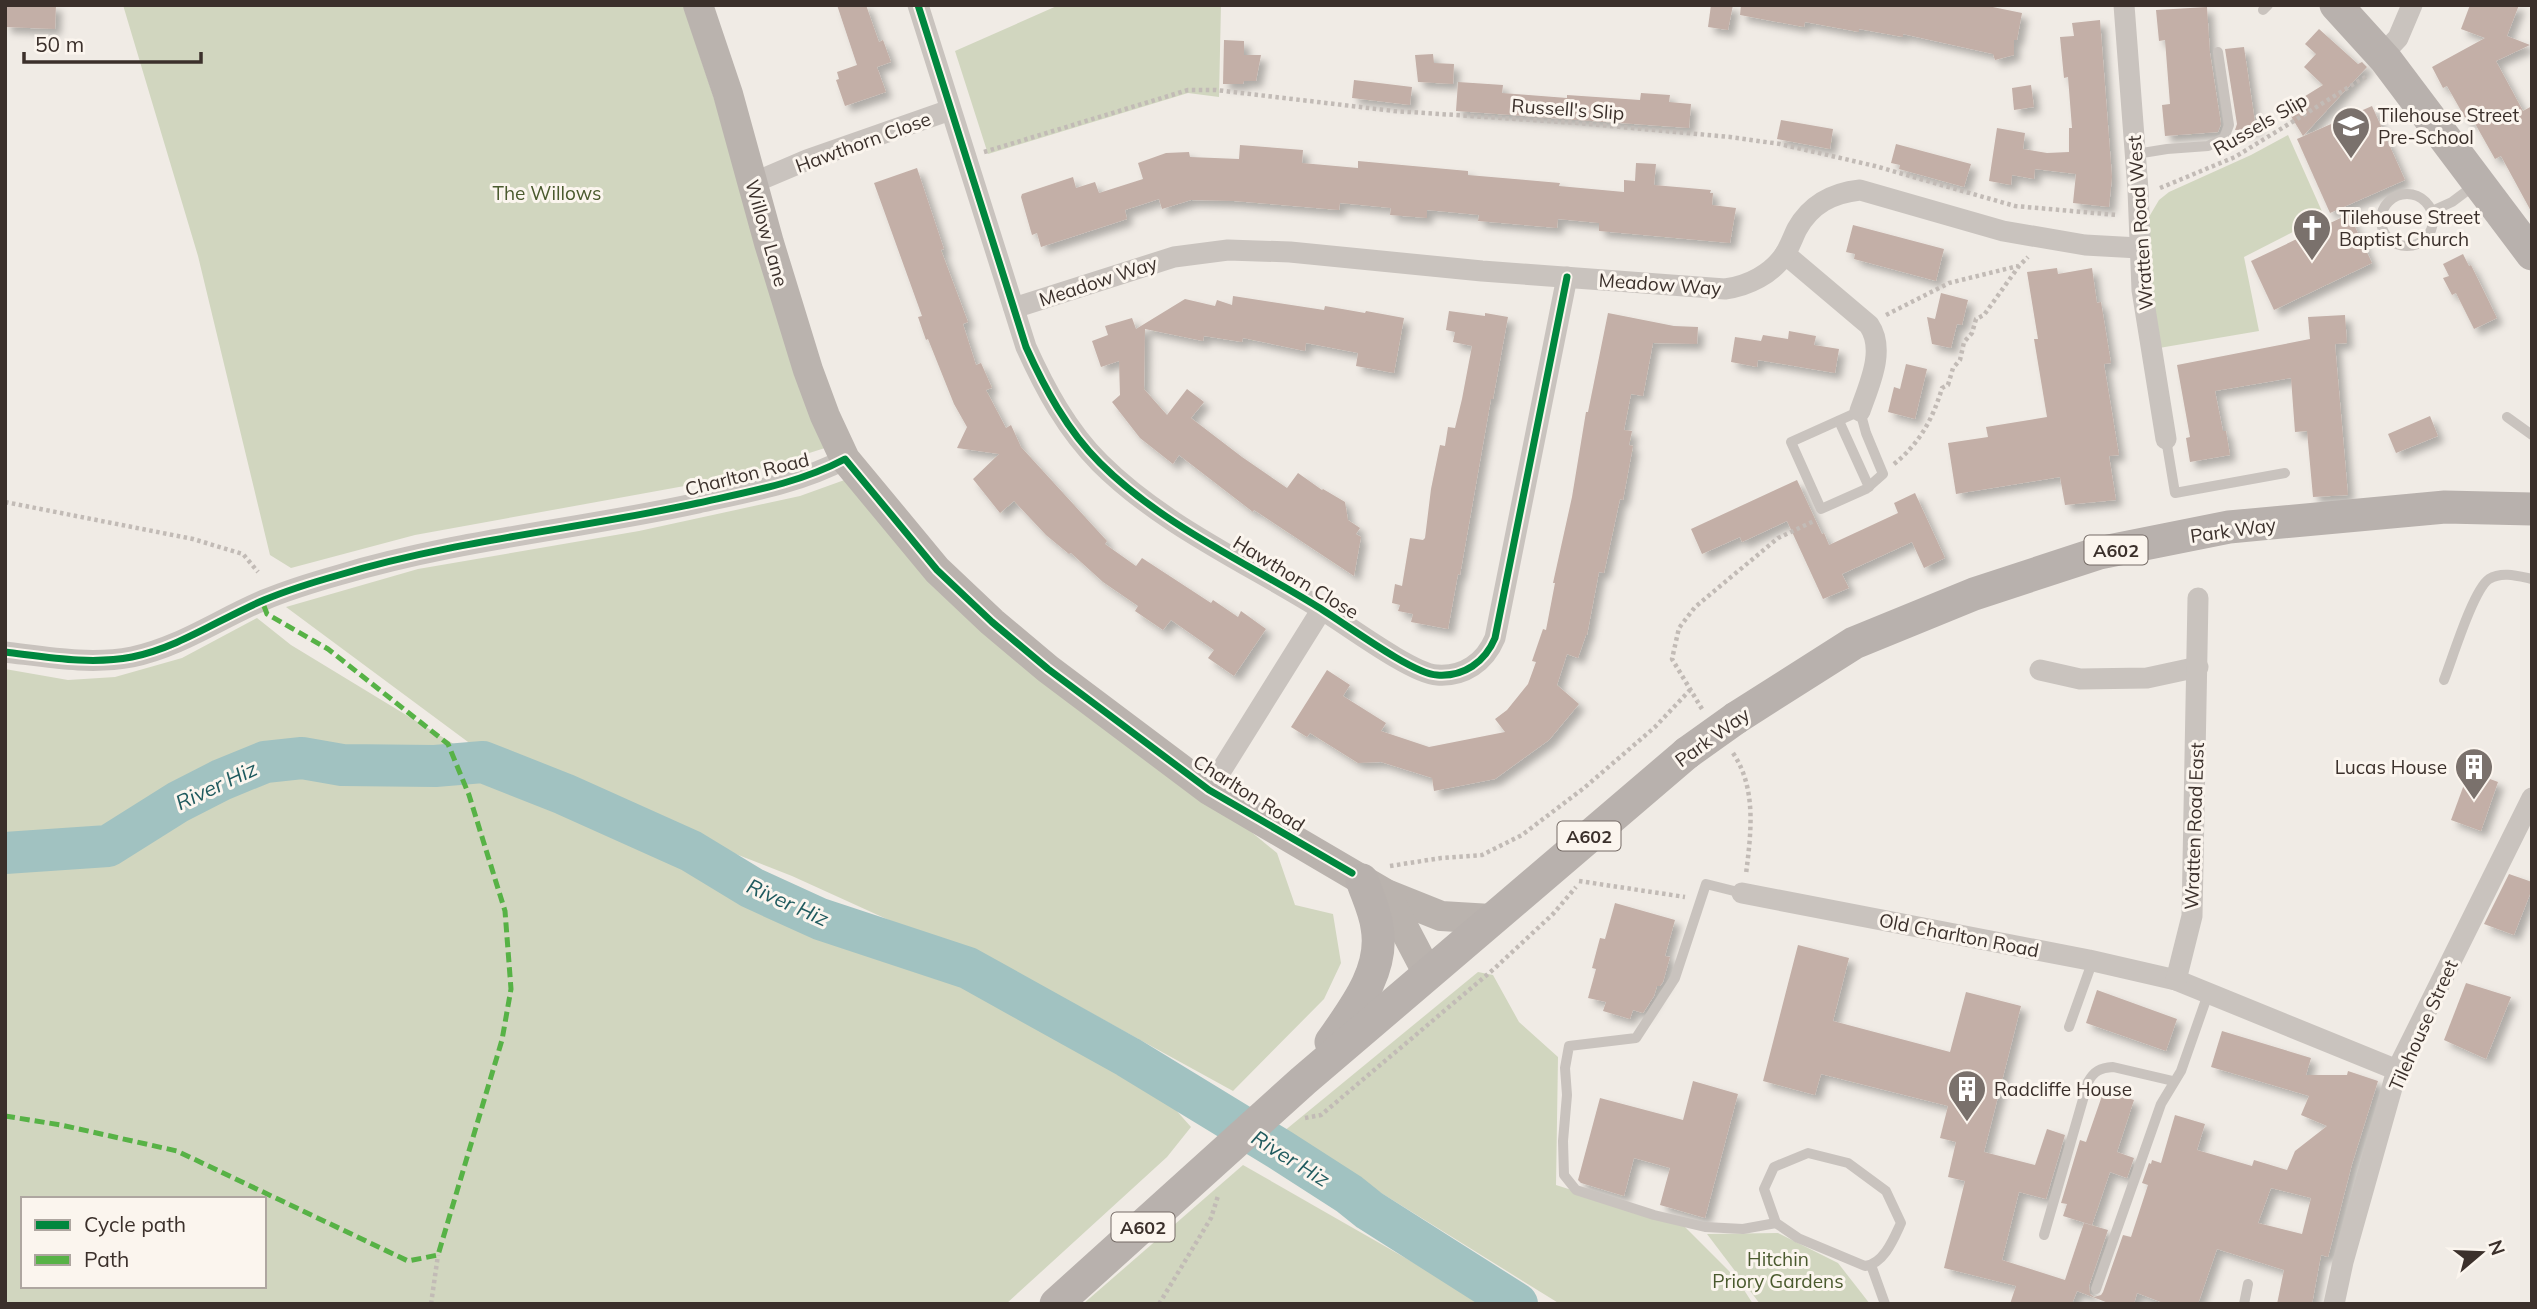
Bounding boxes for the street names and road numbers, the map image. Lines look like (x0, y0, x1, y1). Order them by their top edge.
street label: Russels Slip (2209, 87, 2311, 161)
street label: Russell's Slip (1511, 93, 1625, 125)
street label: Hawthorn Close (792, 106, 934, 178)
street label: Wratten Road West (2122, 134, 2158, 311)
street label: Willow Lane (740, 177, 794, 289)
street label: Meadow Way (1036, 251, 1160, 311)
street label: Meadow Way (1598, 268, 1722, 300)
street label: Charlton Road (682, 447, 812, 501)
street label: Park Way (2189, 512, 2277, 548)
street label: Hawthorn Close (1229, 530, 1363, 624)
road number: A602 (2084, 536, 2148, 564)
street label: Park Way (1670, 702, 1754, 772)
street label: Wratten Road East (2179, 741, 2209, 910)
street label: Charlton Road (1189, 749, 1309, 837)
road number: A602 (1558, 822, 1620, 850)
street label: Old Charlton Road (1877, 908, 2041, 962)
street label: Tilehouse Street (2383, 955, 2463, 1094)
road number: A602 (1112, 1212, 1174, 1242)

